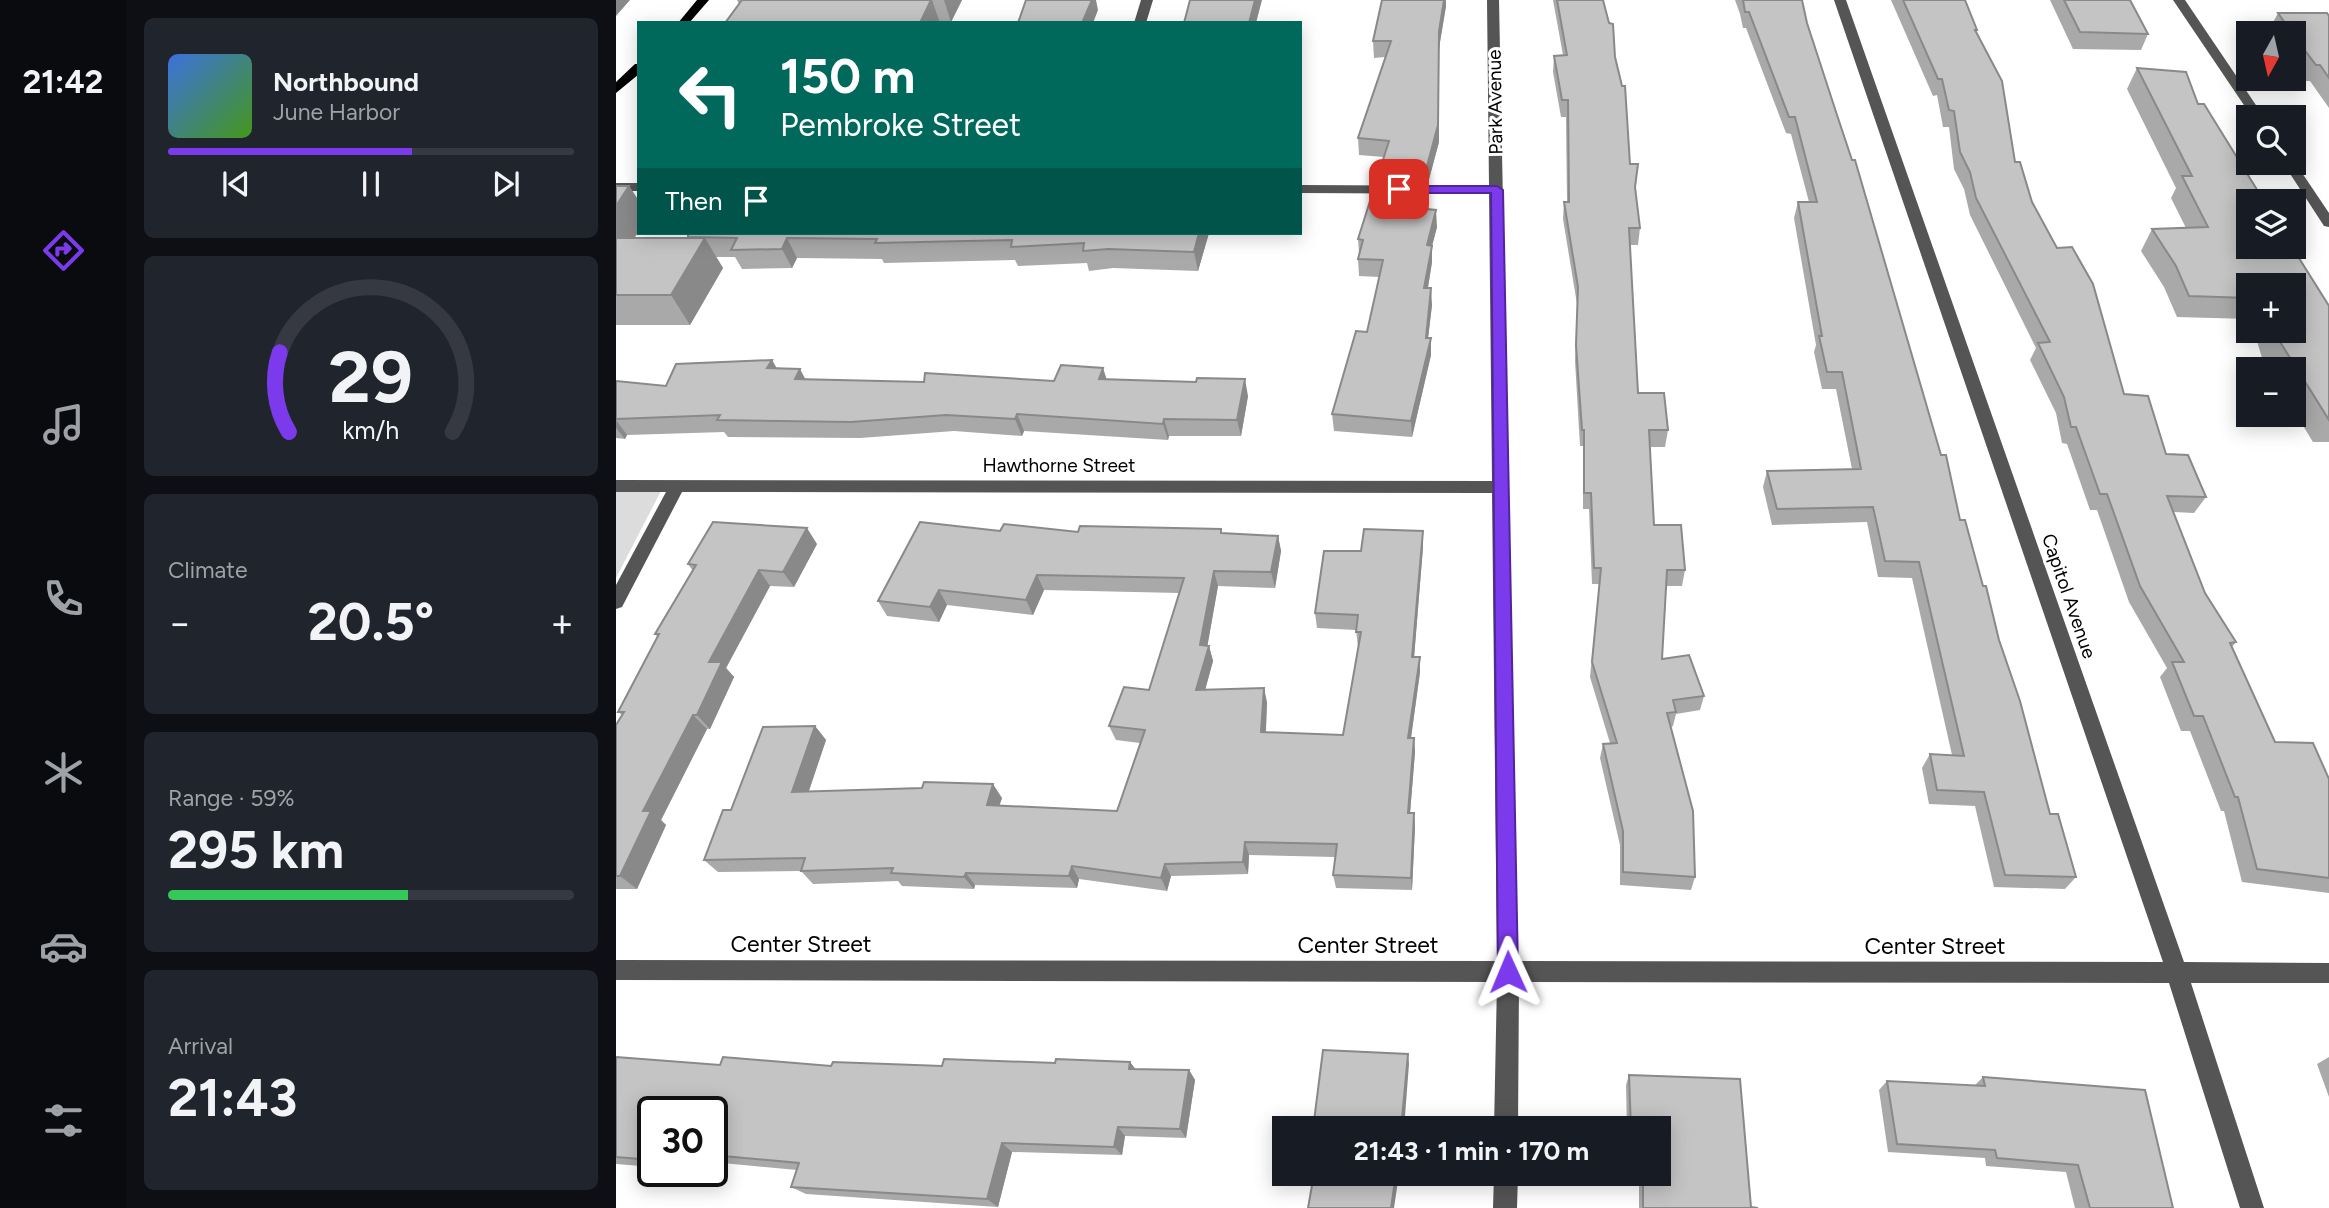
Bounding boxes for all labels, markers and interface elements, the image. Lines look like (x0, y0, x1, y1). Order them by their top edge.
north arrow (2236, 21, 2306, 91)
map controls (2236, 21, 2306, 427)
text: 150 m (780, 46, 915, 105)
icon: left (665, 49, 756, 140)
street label: Park Avenue (1483, 49, 1507, 155)
text: 21:42 (23, 63, 103, 101)
text: Northbound (273, 66, 419, 98)
text: June Harbor (273, 98, 400, 126)
button: search (2236, 105, 2306, 175)
text: Pembroke Street (780, 106, 1021, 144)
pin (1369, 159, 1429, 219)
icon: previous (217, 165, 255, 203)
icon: pause (352, 165, 390, 203)
icon: next (487, 165, 525, 203)
icon: arrive (1380, 170, 1418, 208)
icon: arrive (737, 182, 775, 220)
text: Then (665, 185, 723, 217)
button: layers (2236, 189, 2306, 259)
icon: directions (39, 226, 88, 275)
button: + (2236, 273, 2306, 343)
text: 29 (329, 333, 413, 420)
button: − (2236, 357, 2306, 427)
icon: music (39, 400, 88, 449)
text: km/h (342, 415, 400, 445)
street label: Hawthorne Street (983, 454, 1135, 477)
street label: Capitol Avenue (2037, 531, 2101, 661)
text: Climate (168, 556, 247, 584)
icon: phone (39, 574, 88, 623)
text: 20.5° (308, 591, 434, 653)
text: − (168, 600, 192, 646)
text: + (550, 600, 574, 646)
icon: climate (39, 748, 88, 797)
text: Range · 59% (168, 784, 295, 812)
text: 295 km (168, 819, 344, 881)
icon: car (39, 922, 88, 971)
street label: Center Street (730, 930, 872, 958)
street label: Center Street (1297, 931, 1439, 959)
street label: Center Street (1864, 932, 2006, 960)
position arrow (1471, 935, 1545, 1009)
text: Arrival (168, 1032, 233, 1060)
text: 21:43 (168, 1067, 298, 1129)
icon: filters (39, 1096, 88, 1145)
speed limit sign: 30 (637, 1096, 728, 1187)
text: 21:43 · 1 min · 170 m (1354, 1135, 1589, 1167)

